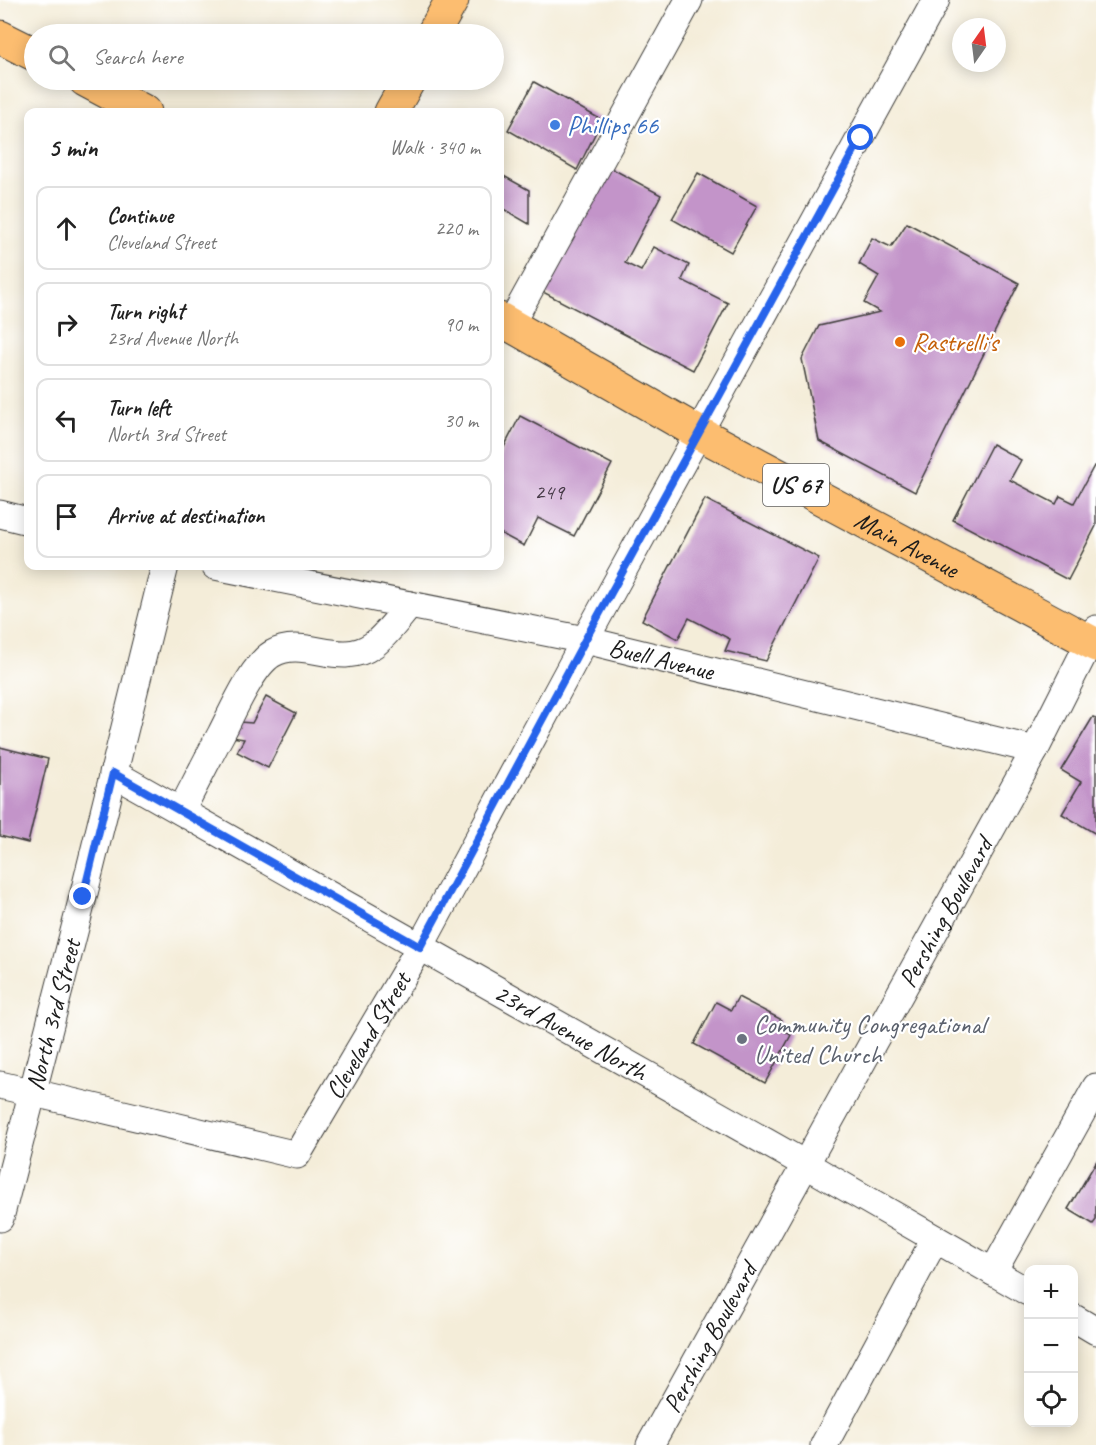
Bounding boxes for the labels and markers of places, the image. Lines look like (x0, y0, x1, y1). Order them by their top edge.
place label: Phillips 66 (567, 109, 660, 142)
marker: Phillips 66 (548, 118, 562, 132)
place label: Rastrelli's (912, 326, 1000, 359)
marker: Rastrelli's (893, 335, 907, 349)
place label: Community Congregational United Church (754, 1008, 990, 1071)
marker: Community Congregational United Church (735, 1032, 749, 1046)

